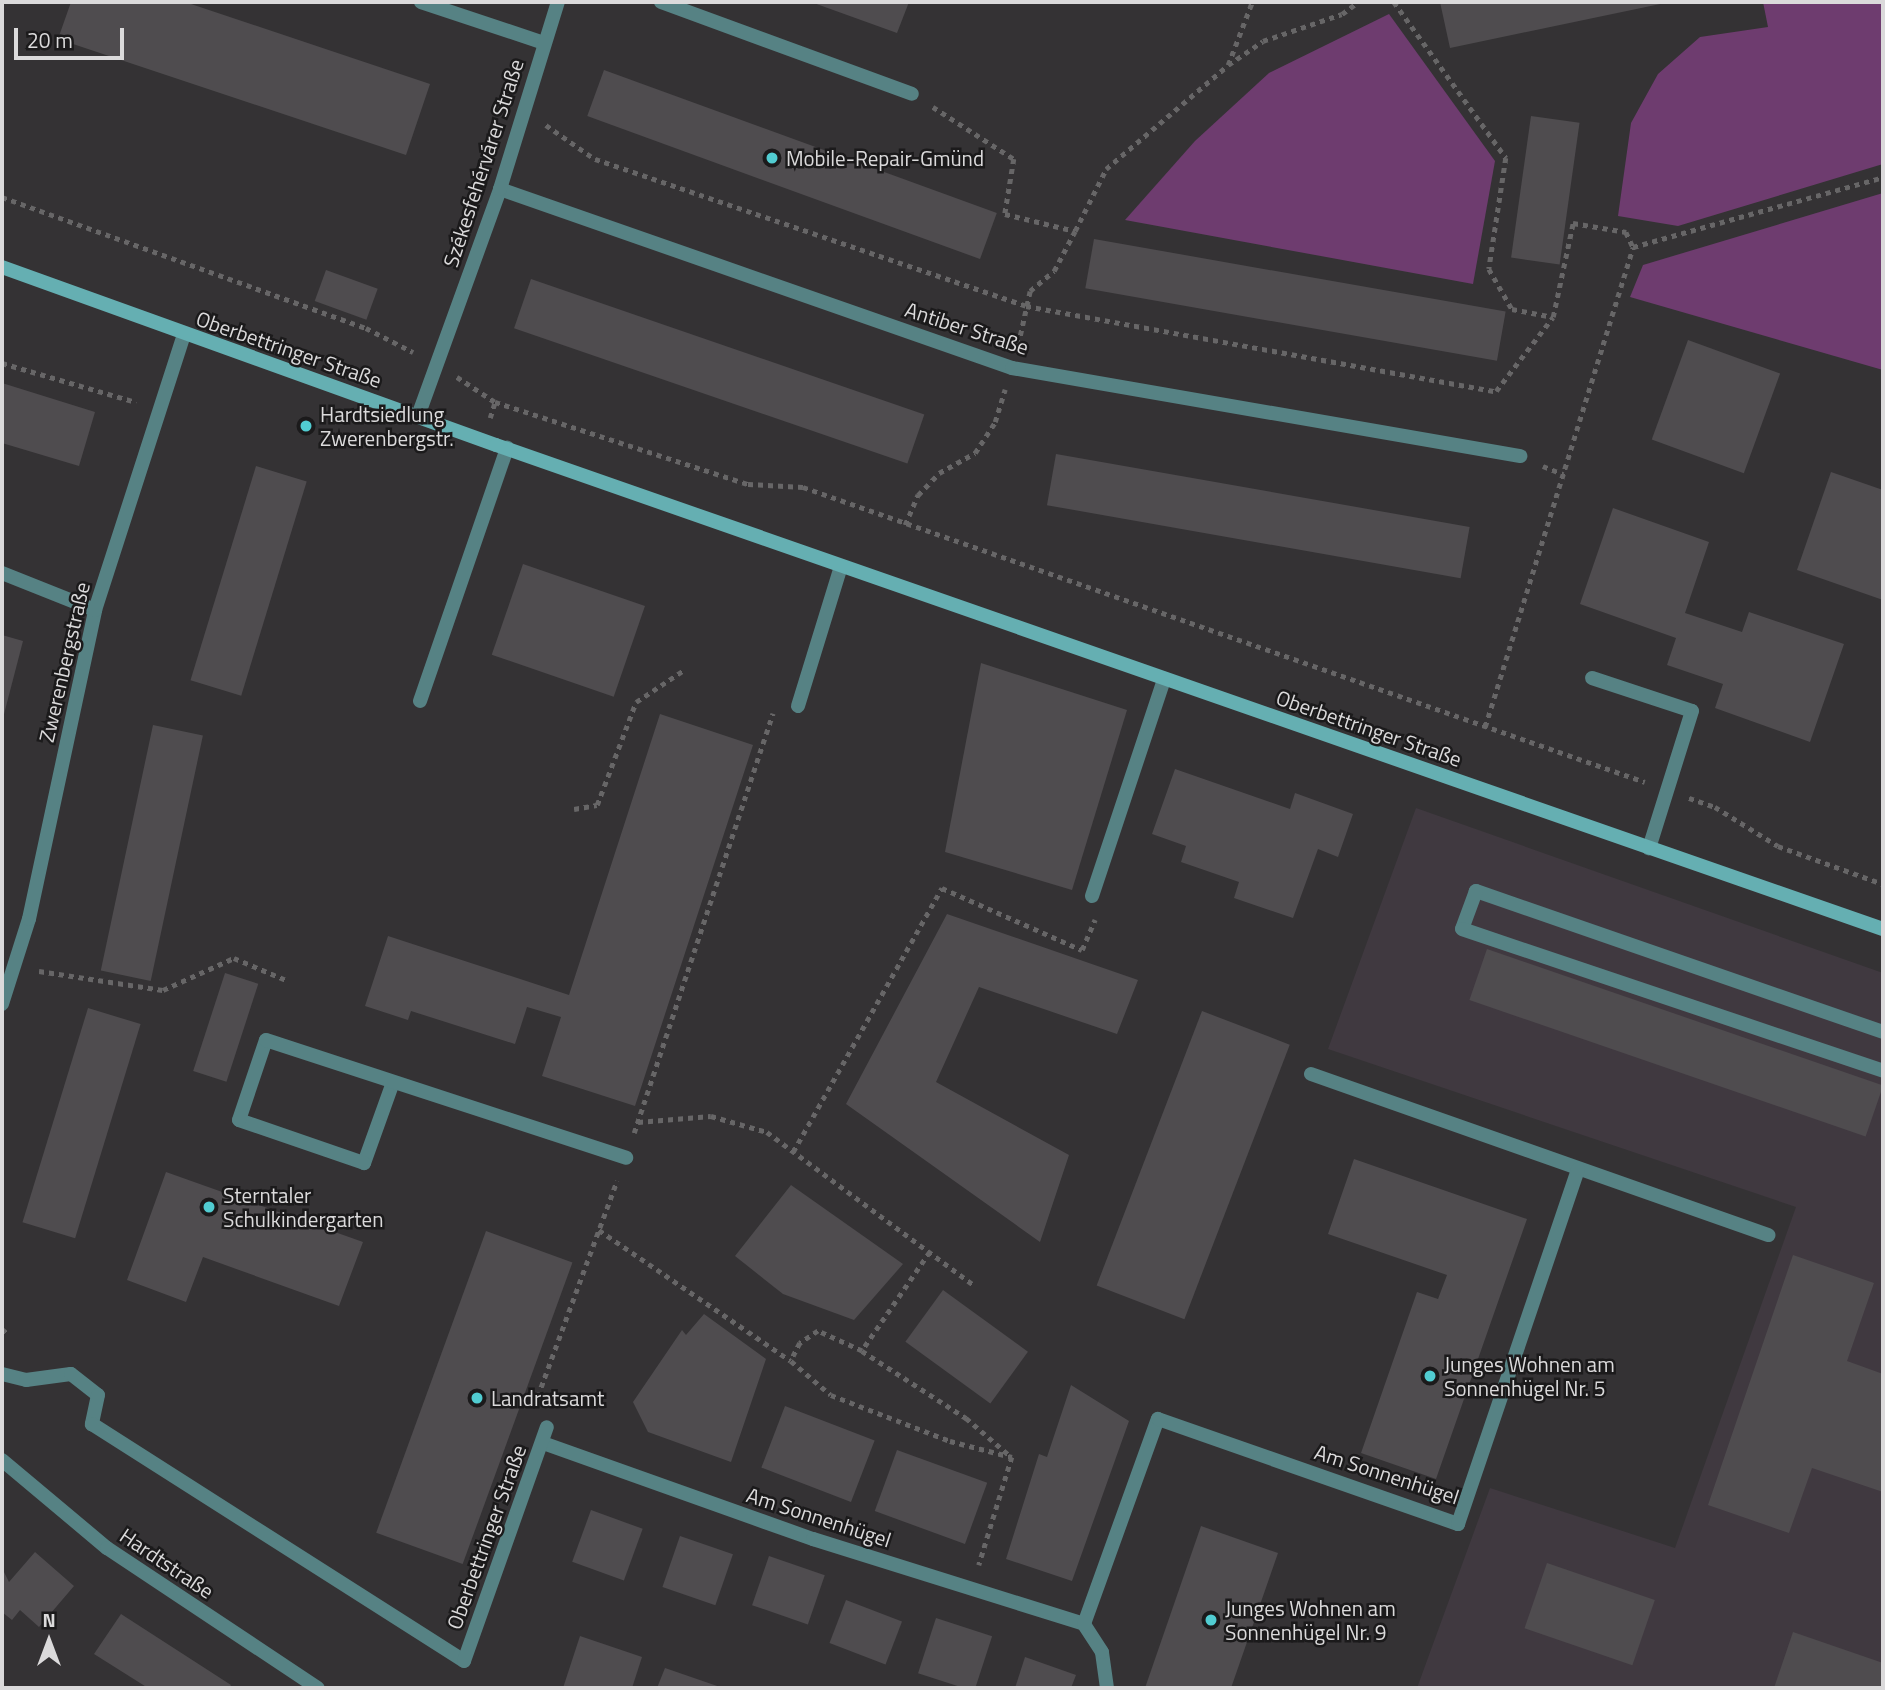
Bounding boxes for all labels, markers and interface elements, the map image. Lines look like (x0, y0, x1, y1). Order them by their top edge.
scale bar (18, 14, 128, 58)
text: 20 m (27, 24, 73, 56)
street label: Székesfehérvárer Straße (437, 56, 529, 270)
place label: Mobile-Repair-Gmünd (786, 145, 984, 171)
marker: Mobile-Repair-Gmünd (764, 150, 780, 166)
street label: Antiber Straße (902, 296, 1032, 360)
street label: Oberbettringer Straße (193, 305, 385, 393)
place label: Hardtsiedlung Zwerenbergstr. (320, 401, 454, 451)
marker: Hardtsiedlung Zwerenbergstr. (298, 418, 314, 434)
street label: Zwerenbergstraße (33, 579, 95, 745)
street label: Oberbettringer Straße (1273, 684, 1465, 772)
place label: Sterntaler Schulkindergarten (223, 1182, 383, 1232)
marker: Sterntaler Schulkindergarten (201, 1199, 217, 1215)
place label: Junges Wohnen am Sonnenhügel Nr. 5 (1444, 1351, 1615, 1401)
marker: Junges Wohnen am Sonnenhügel Nr. 5 (1422, 1368, 1438, 1384)
place label: Landratsamt (491, 1385, 604, 1411)
marker: Landratsamt (469, 1390, 485, 1406)
street label: Am Sonnenhügel (1312, 1439, 1462, 1509)
street label: Oberbettringer Straße (441, 1441, 531, 1633)
street label: Am Sonnenhügel (744, 1482, 894, 1552)
street label: Hardtstraße (115, 1522, 219, 1604)
place label: Junges Wohnen am Sonnenhügel Nr. 9 (1225, 1595, 1396, 1645)
text: N (42, 1605, 56, 1634)
north arrow (14, 1606, 84, 1676)
marker: Junges Wohnen am Sonnenhügel Nr. 9 (1203, 1612, 1219, 1628)

